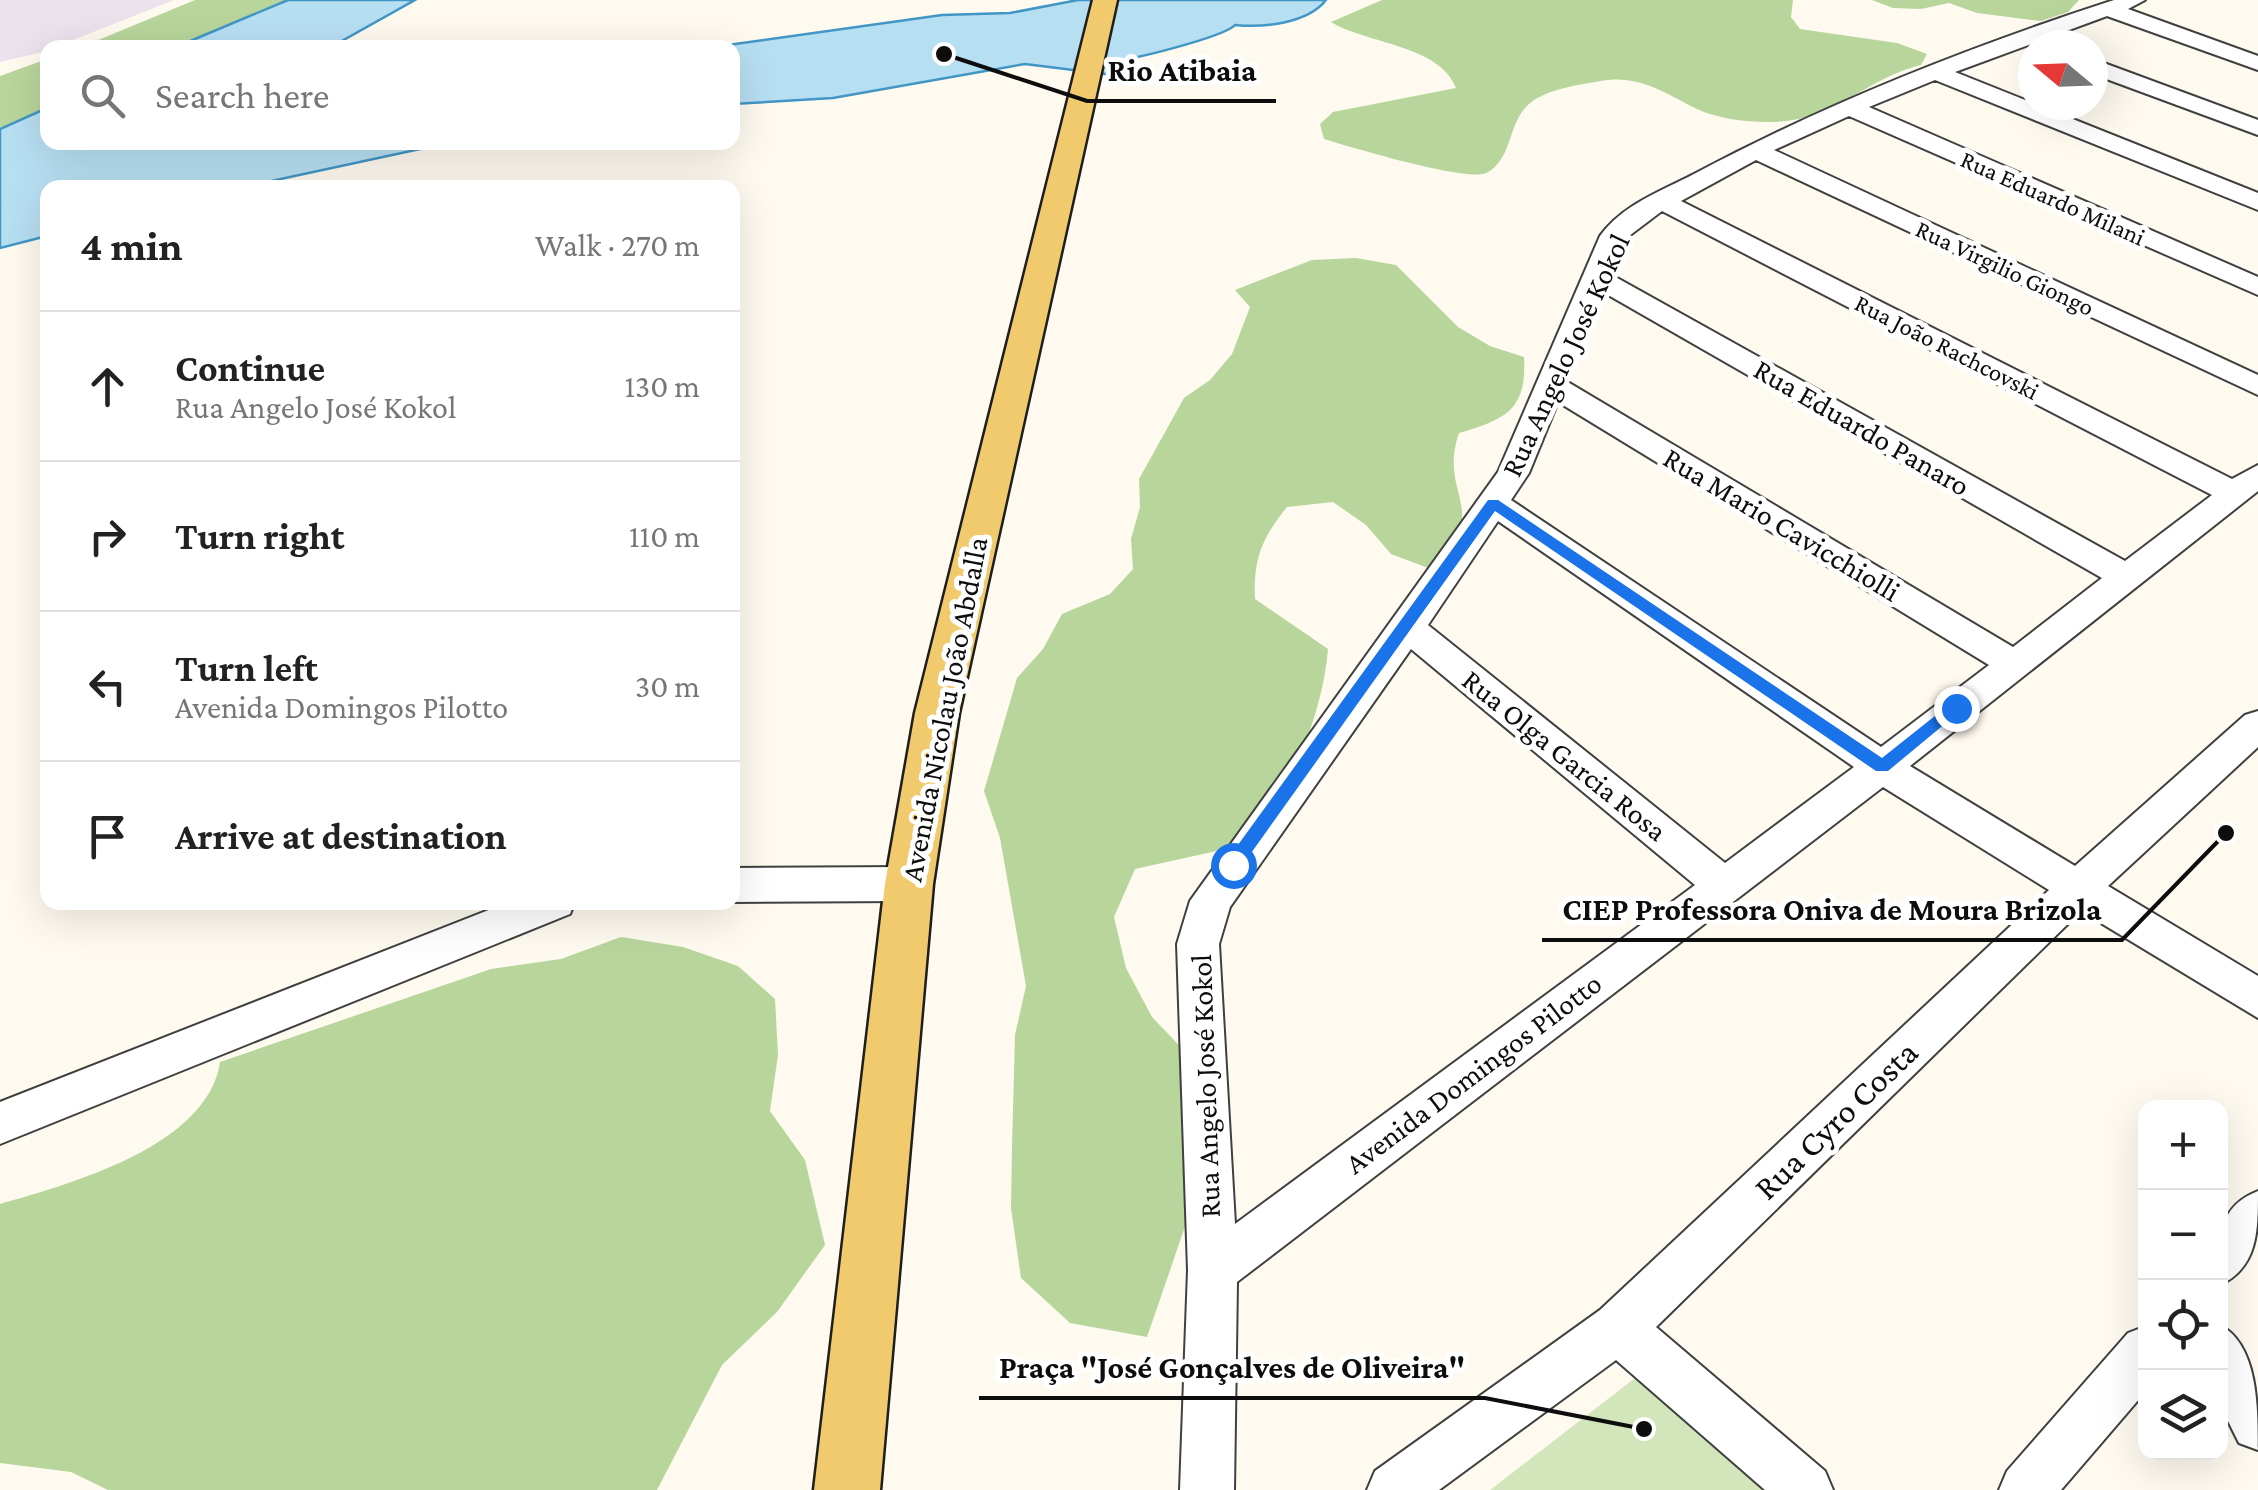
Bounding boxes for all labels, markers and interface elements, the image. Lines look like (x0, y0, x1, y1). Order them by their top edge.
north arrow (2018, 30, 2108, 120)
callout: Rio Atibaia (1087, 39, 1276, 101)
search box (40, 40, 740, 150)
text: Rio Atibaia (1108, 52, 1257, 88)
icon: search (75, 68, 130, 123)
text: Search here (155, 74, 329, 116)
street label: Rua Eduardo Milani (1957, 145, 2149, 251)
street label: Rua Virgilio Giongo (1911, 215, 2098, 322)
text: 4 min (80, 222, 183, 269)
text: Walk · 270 m (535, 227, 700, 263)
street label: Rua Angelo José Kokol (1494, 228, 1637, 482)
street label: Rua João Rachcovski (1850, 289, 2043, 406)
text: Continue (175, 347, 325, 389)
street label: Rua Eduardo Panaro (1748, 352, 1976, 502)
icon: ahead (80, 359, 135, 414)
text: 130 m (624, 368, 700, 404)
text: Rua Angelo José Kokol (175, 389, 456, 425)
street label: Rua Mario Cavicchiolli (1658, 440, 1906, 608)
icon: right (80, 509, 135, 564)
text: Turn right (175, 515, 344, 557)
text: 110 m (629, 518, 700, 554)
street label: Avenida Nicolau João Abdalla (894, 534, 994, 884)
text: Turn left (175, 647, 318, 689)
icon: left (80, 659, 135, 714)
street label: Rua Olga Garcia Rosa (1456, 663, 1674, 848)
text: 30 m (635, 668, 700, 704)
route end (1934, 686, 1980, 732)
text: Avenida Domingos Pilotto (175, 689, 508, 725)
icon: arrive (80, 809, 135, 864)
text: Arrive at destination (175, 815, 507, 857)
route start (1211, 843, 1257, 889)
callout: CIEP Professora Oniva de Moura Brizola (1542, 878, 2122, 940)
text: CIEP Professora Oniva de Moura Brizola (1562, 891, 2102, 927)
street label: Rua Angelo José Kokol (1184, 953, 1227, 1218)
street label: Avenida Domingos Pilotto (1338, 966, 1608, 1181)
street label: Rua Cyro Costa (1746, 1032, 1926, 1208)
map controls (2138, 1100, 2228, 1460)
button: + (2138, 1100, 2228, 1190)
button: − (2138, 1190, 2228, 1280)
button: locate (2138, 1280, 2228, 1370)
callout: Praça "José Gonçalves de Oliveira" (979, 1336, 1485, 1398)
text: Praça "José Gonçalves de Oliveira" (999, 1349, 1465, 1385)
button: layers (2138, 1370, 2228, 1460)

